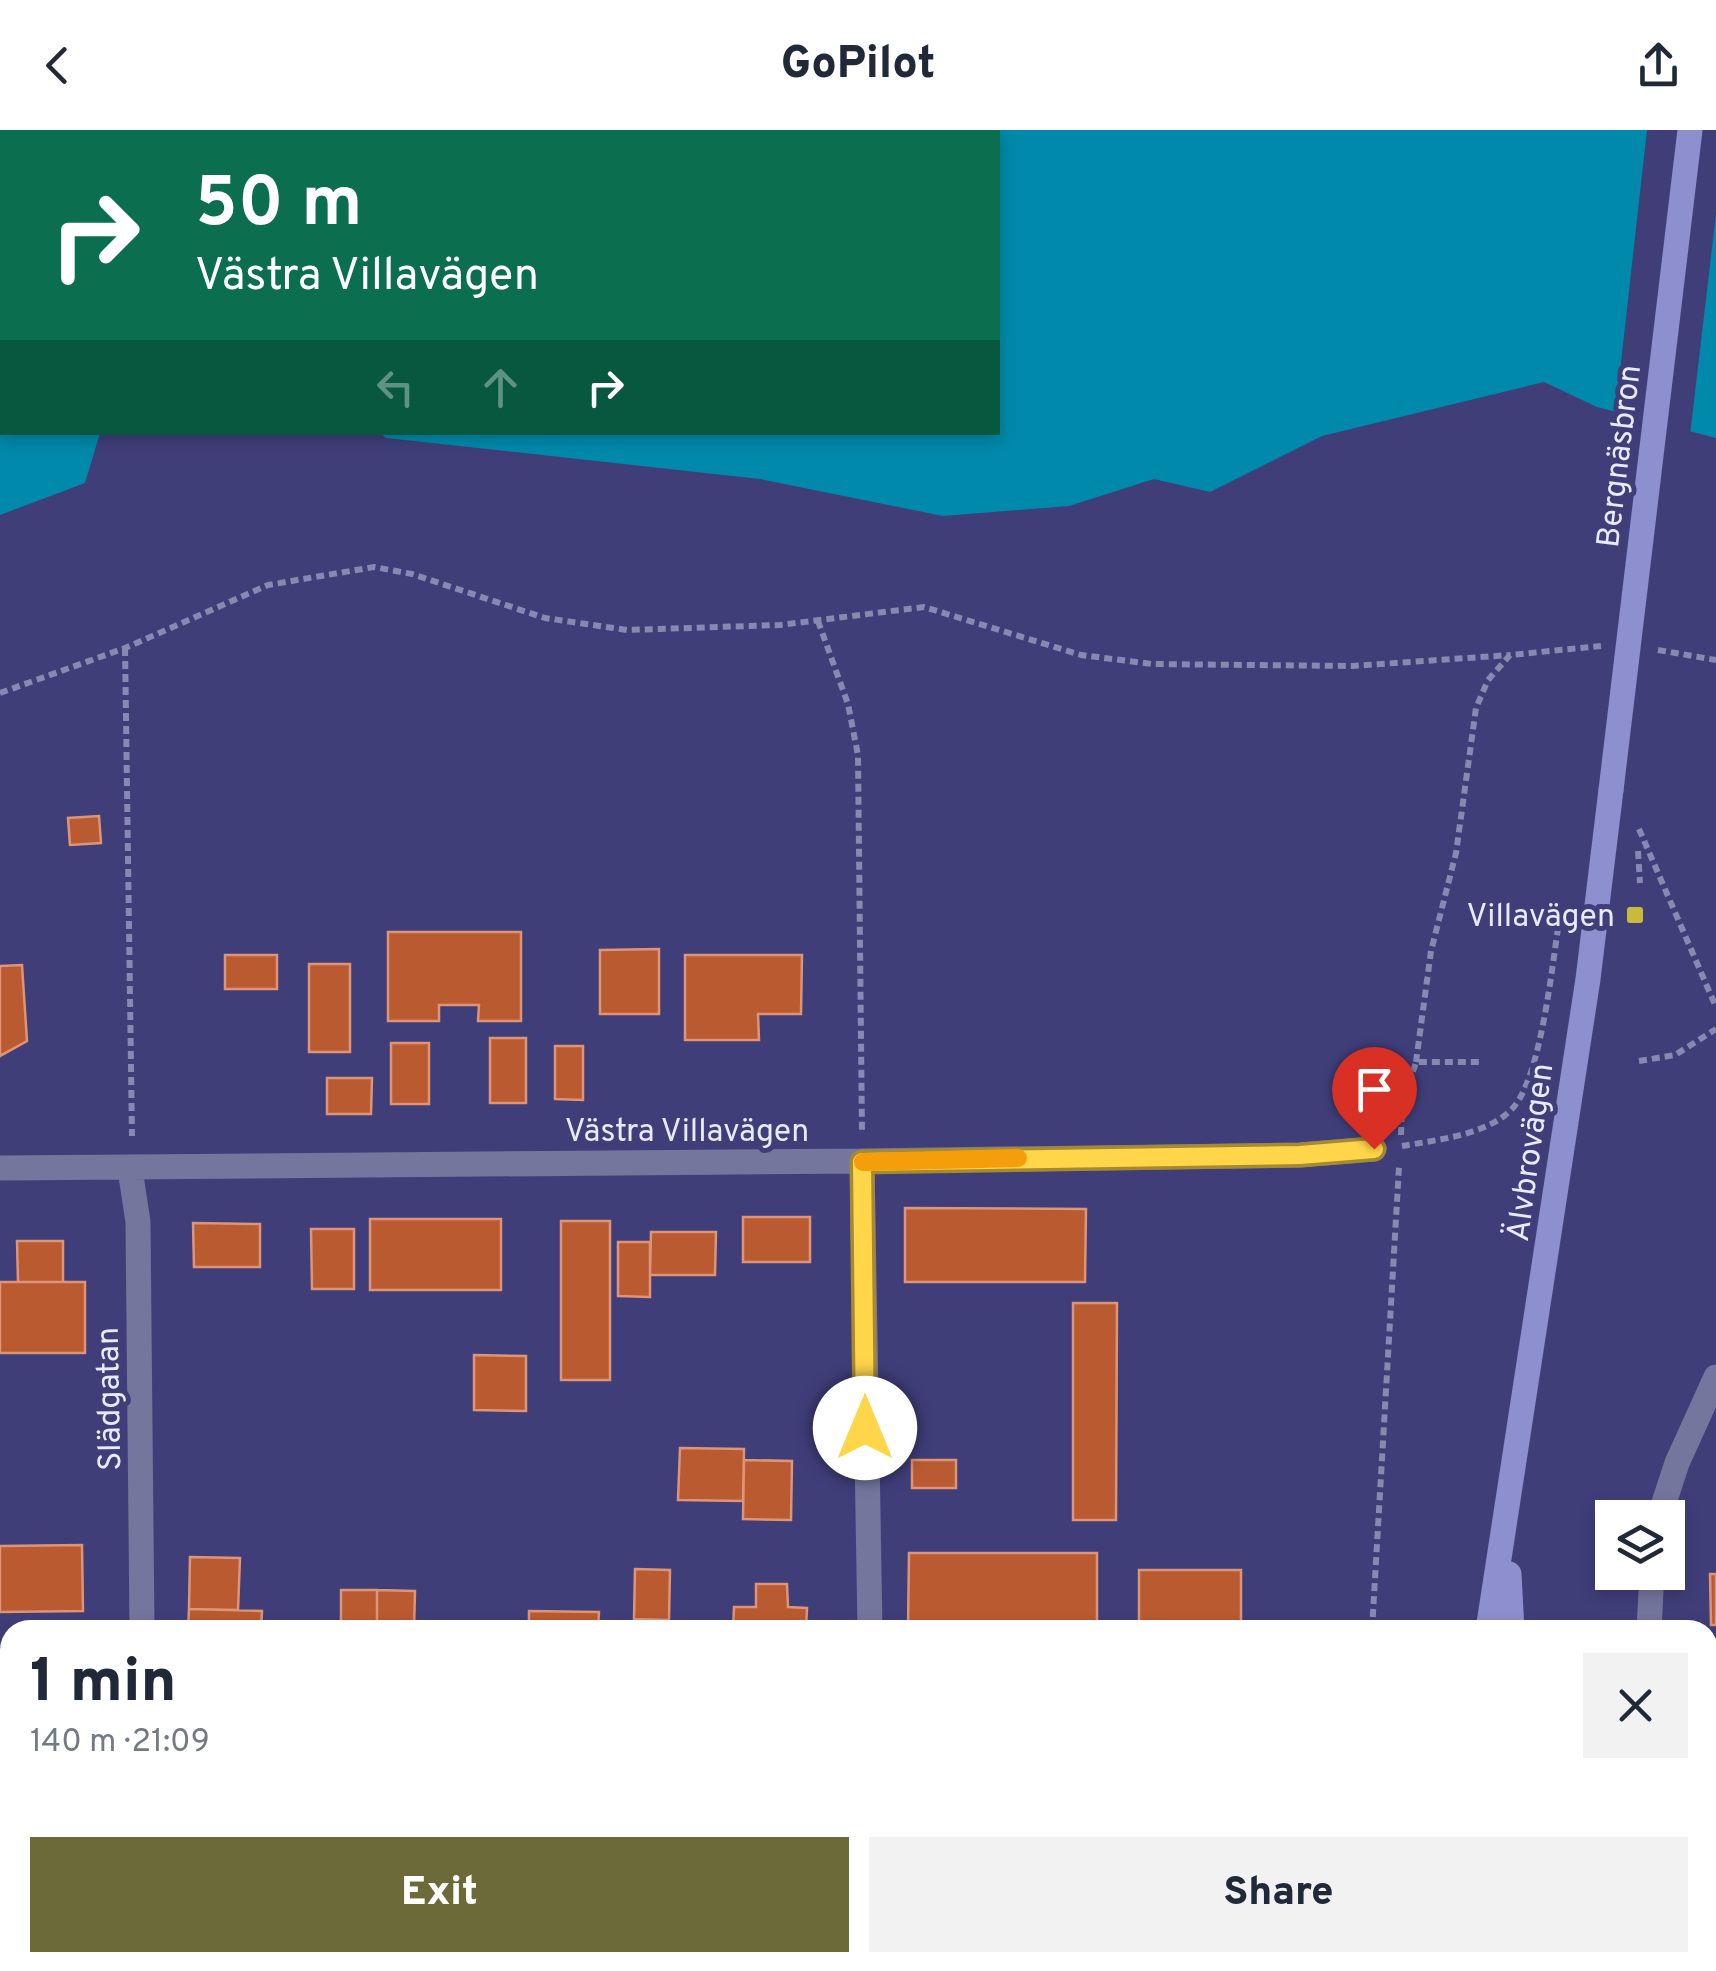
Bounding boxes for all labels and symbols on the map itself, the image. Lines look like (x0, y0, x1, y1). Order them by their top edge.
street label: Bergnäsbron (1590, 363, 1652, 550)
place label: Villavägen (1466, 898, 1615, 938)
marker: Villavägen (1624, 904, 1646, 926)
pin (1332, 1047, 1417, 1150)
street label: Älvbrovägen (1499, 1061, 1564, 1244)
street label: Västra Villavägen (565, 1113, 809, 1153)
street label: Slädgatan (90, 1327, 132, 1471)
position arrow (813, 1376, 917, 1480)

